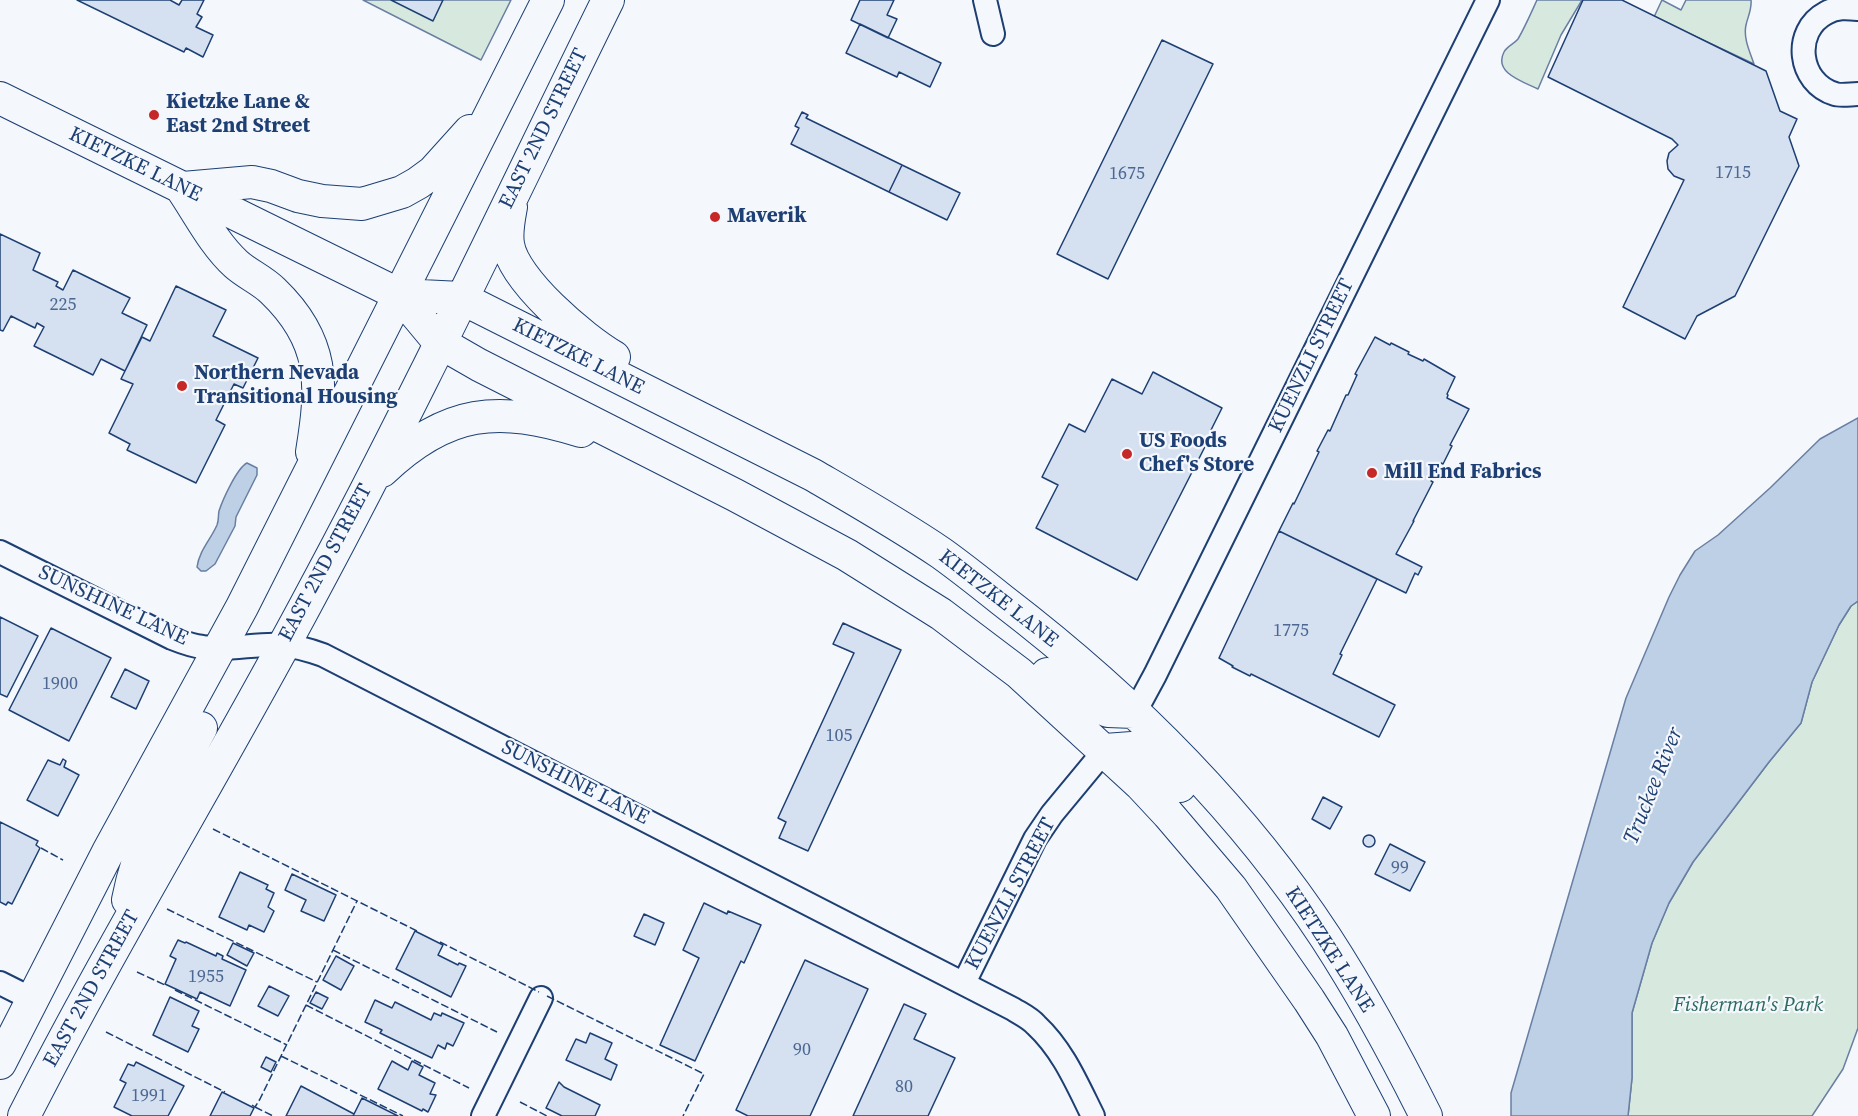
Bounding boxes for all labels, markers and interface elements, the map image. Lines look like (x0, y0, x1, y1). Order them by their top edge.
street label: EAST 2ND STREET (494, 45, 594, 213)
place label: Kietzke Lane & East 2nd Street (166, 90, 310, 140)
marker: Kietzke Lane & East 2nd Street (147, 108, 161, 122)
street label: KIETZKE LANE (64, 122, 206, 208)
house number: 1715 (1715, 162, 1751, 184)
house number: 1675 (1109, 163, 1145, 185)
place label: Maverik (727, 204, 807, 230)
marker: Maverik (708, 210, 722, 224)
street label: KUENZLI STREET (1264, 275, 1360, 437)
house number: 225 (50, 294, 76, 316)
street label: KIETZKE LANE (508, 313, 648, 401)
place label: Northern Nevada Transitional Housing (194, 361, 398, 411)
marker: Northern Nevada Transitional Housing (175, 379, 189, 393)
place label: US Foods Chef's Store (1139, 429, 1254, 479)
marker: US Foods Chef's Store (1120, 447, 1134, 461)
place label: Mill End Fabrics (1384, 460, 1542, 486)
marker: Mill End Fabrics (1365, 466, 1379, 480)
street label: EAST 2ND STREET (274, 480, 378, 646)
street label: KIETZKE LANE (933, 545, 1063, 653)
street label: SUNSHINE LANE (34, 560, 192, 652)
house number: 1775 (1273, 620, 1309, 642)
house number: 1900 (42, 673, 78, 695)
water label: Truckee River (1619, 724, 1689, 848)
house number: 105 (826, 725, 852, 747)
street label: SUNSHINE LANE (497, 735, 653, 831)
street label: KUENZLI STREET (960, 814, 1062, 974)
house number: 99 (1391, 857, 1409, 879)
street label: KIETZKE LANE (1279, 882, 1379, 1018)
street label: EAST 2ND STREET (39, 906, 145, 1072)
house number: 1955 (188, 966, 224, 988)
park label: Fisherman's Park (1673, 993, 1823, 1019)
house number: 90 (793, 1039, 811, 1061)
house number: 80 (895, 1076, 913, 1098)
house number: 1991 (131, 1085, 167, 1107)

